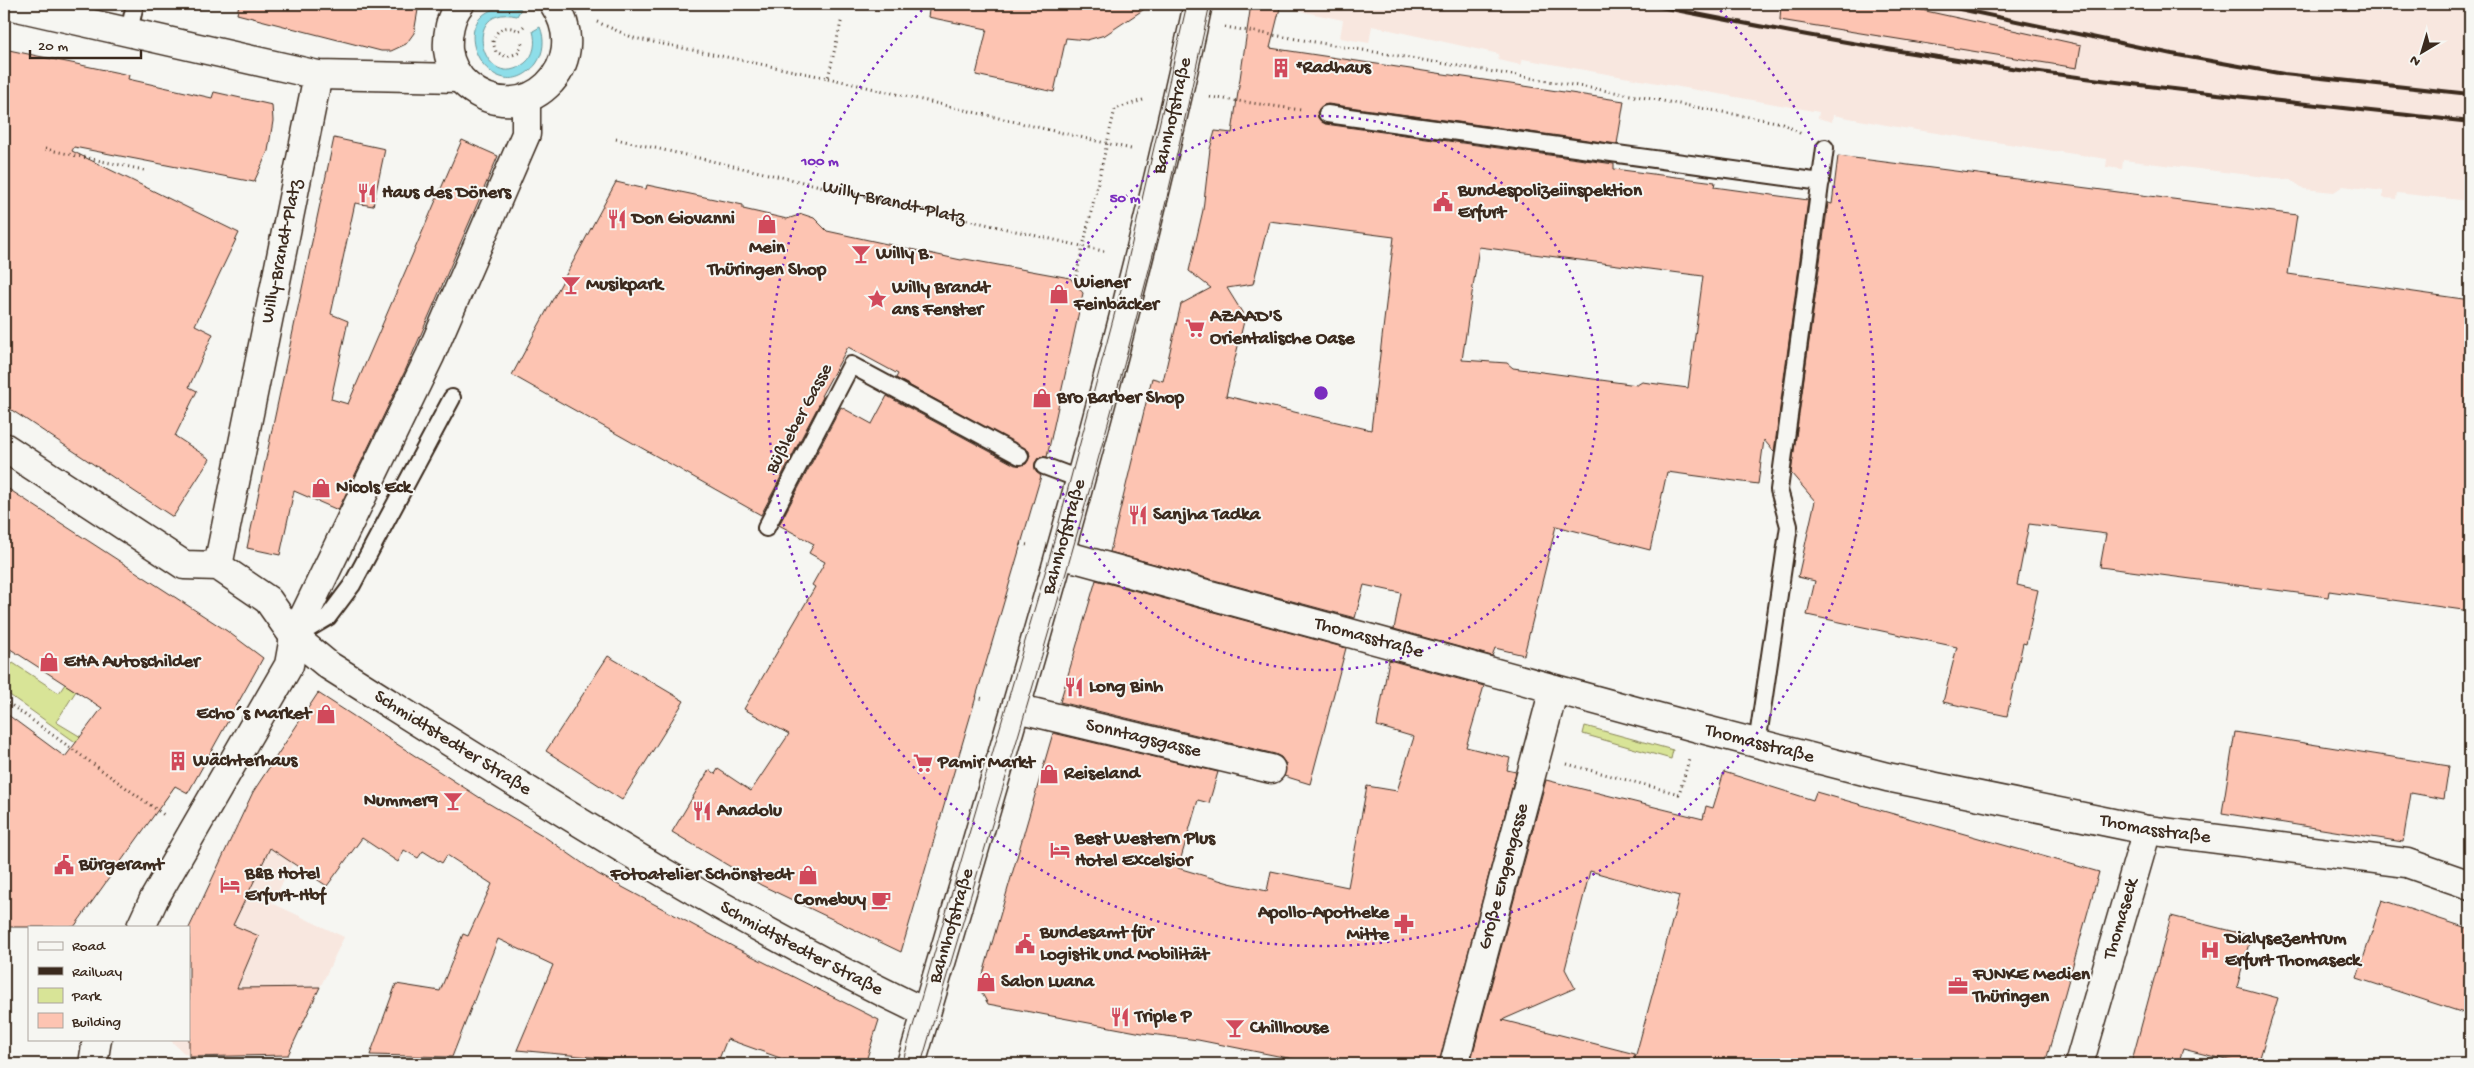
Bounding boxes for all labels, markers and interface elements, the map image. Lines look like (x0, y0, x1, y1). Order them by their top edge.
scale bar (30, 28, 141, 60)
north arrow (2396, 28, 2446, 78)
text: 20 m (38, 38, 68, 56)
text: N (2407, 51, 2424, 70)
street label: Bahnhofstraße (1148, 55, 1197, 177)
building icon: *Radhaus (1270, 57, 1292, 79)
place label: *Radhaus (1295, 57, 1372, 80)
text: 100 m (800, 153, 839, 171)
street label: Willy-Brandt-Platz (820, 175, 968, 231)
street label: Willy-Brandt-Platz (256, 177, 308, 325)
place label: Bundespolizeiinspektion Erfurt (1457, 180, 1643, 225)
restaurant icon: Haus des Döners (356, 182, 378, 204)
place label: Haus des Döners (382, 182, 512, 205)
text: 50 m (1110, 190, 1141, 208)
public building icon: Bundespolizeiinspektion Erfurt (1432, 191, 1454, 213)
restaurant icon: Don Giovanni (606, 208, 628, 230)
place label: Don Giovanni (630, 208, 735, 231)
shop icon: Mein Thüringen Shop (756, 213, 778, 235)
place label: Mein Thüringen Shop (706, 237, 827, 282)
bar icon: Willy B. (850, 243, 872, 265)
place label: Willy B. (875, 243, 934, 266)
place label: Wiener Feinbäcker (1073, 272, 1161, 317)
bar icon: Musikpark (560, 274, 582, 296)
place label: Musikpark (586, 274, 665, 297)
place label: Willy Brandt ans Fenster (891, 277, 992, 322)
shop icon: Wiener Feinbäcker (1048, 283, 1070, 305)
place icon: Willy Brandt ans Fenster (866, 288, 888, 310)
place label: AZAAD'S Orientalische Oase (1209, 306, 1356, 351)
supermarket icon: AZAAD'S Orientalische Oase (1184, 317, 1206, 339)
street label: Büßleber Gasse (761, 360, 839, 479)
centre of rings (1312, 384, 1330, 402)
shop icon: Bro Barber Shop (1031, 387, 1053, 409)
place label: Bro Barber Shop (1056, 387, 1185, 410)
street label: Bahnhofstraße (1037, 476, 1092, 598)
shop icon: Nicols Eck (310, 477, 332, 499)
place label: Nicols Eck (336, 477, 414, 500)
restaurant icon: Sanjha Tadka (1127, 504, 1149, 526)
place label: Sanjha Tadka (1153, 504, 1262, 527)
street label: Thomasstraße (1311, 612, 1426, 664)
shop icon: EHA Autoschilder (38, 651, 60, 673)
place label: EHA Autoschilder (64, 651, 202, 674)
restaurant icon: Long Binh (1063, 676, 1085, 698)
place label: Long Binh (1089, 676, 1164, 699)
street label: Schmidtstedter Straße (369, 685, 536, 801)
place label: Echo´s Market (197, 703, 313, 726)
shop icon: Echo´s Market (315, 703, 337, 725)
street label: Sonntagsgasse (1083, 714, 1204, 763)
street label: Thomasstraße (1702, 719, 1817, 769)
building icon: Wächterhaus (167, 750, 189, 772)
place label: Wächterhaus (192, 750, 298, 773)
supermarket icon: Pamir Markt (912, 752, 934, 774)
place label: Pamir Markt (937, 752, 1037, 775)
shop icon: Reiseland (1038, 763, 1060, 785)
place label: Reiseland (1063, 763, 1141, 786)
place label: Nummer9 (364, 790, 438, 813)
bar icon: Nummer9 (442, 790, 464, 812)
restaurant icon: Anadolu (691, 800, 713, 822)
place label: Anadolu (716, 800, 782, 823)
street label: Große Engengasse (1474, 801, 1534, 952)
street label: Thomasstraße (2097, 809, 2212, 849)
place label: Best Western Plus Hotel Excelsior (1074, 828, 1216, 873)
hotel icon: Best Western Plus Hotel Excelsior (1049, 839, 1071, 861)
public building icon: Bürgeramt (53, 854, 75, 876)
place label: Bürgeramt (78, 854, 166, 877)
place label: B&B Hotel Erfurt-Hbf (244, 863, 328, 908)
place label: Fotoatelier Schönstedt (610, 864, 795, 887)
shop icon: Fotoatelier Schönstedt (797, 864, 819, 886)
street label: Bahnhofstraße (924, 866, 980, 987)
hotel icon: B&B Hotel Erfurt-Hbf (219, 874, 241, 896)
street label: Thomaseck (2098, 874, 2144, 963)
place label: Comebuy (793, 889, 867, 912)
cafe icon: Comebuy (870, 889, 892, 911)
street label: Schmidtstedter Straße (715, 896, 887, 1002)
place label: Apollo-Apotheke Mitte (1257, 902, 1390, 947)
pharmacy icon: Apollo-Apotheke Mitte (1393, 913, 1415, 935)
place label: Bundesamt für Logistik und Mobilität (1039, 922, 1211, 967)
legend (28, 926, 190, 1040)
place label: Dialysezentrum Erfurt Thomaseck (2223, 928, 2363, 973)
public building icon: Bundesamt für Logistik und Mobilität (1014, 933, 1036, 955)
text: Road (72, 938, 106, 956)
hospital icon: Dialysezentrum Erfurt Thomaseck (2199, 939, 2221, 961)
text: Railway (72, 964, 123, 982)
place label: FUNKE Medien Thüringen (1971, 964, 2091, 1009)
shop icon: Salon Luana (975, 971, 997, 993)
place label: Salon Luana (1001, 971, 1095, 994)
office icon: FUNKE Medien Thüringen (1947, 975, 1969, 997)
text: Park (71, 988, 102, 1006)
restaurant icon: Triple P (1109, 1006, 1131, 1028)
place label: Triple P (1133, 1006, 1193, 1029)
text: Building (71, 1014, 121, 1032)
bar icon: Chillhouse (1224, 1017, 1246, 1039)
place label: Chillhouse (1249, 1017, 1330, 1040)

